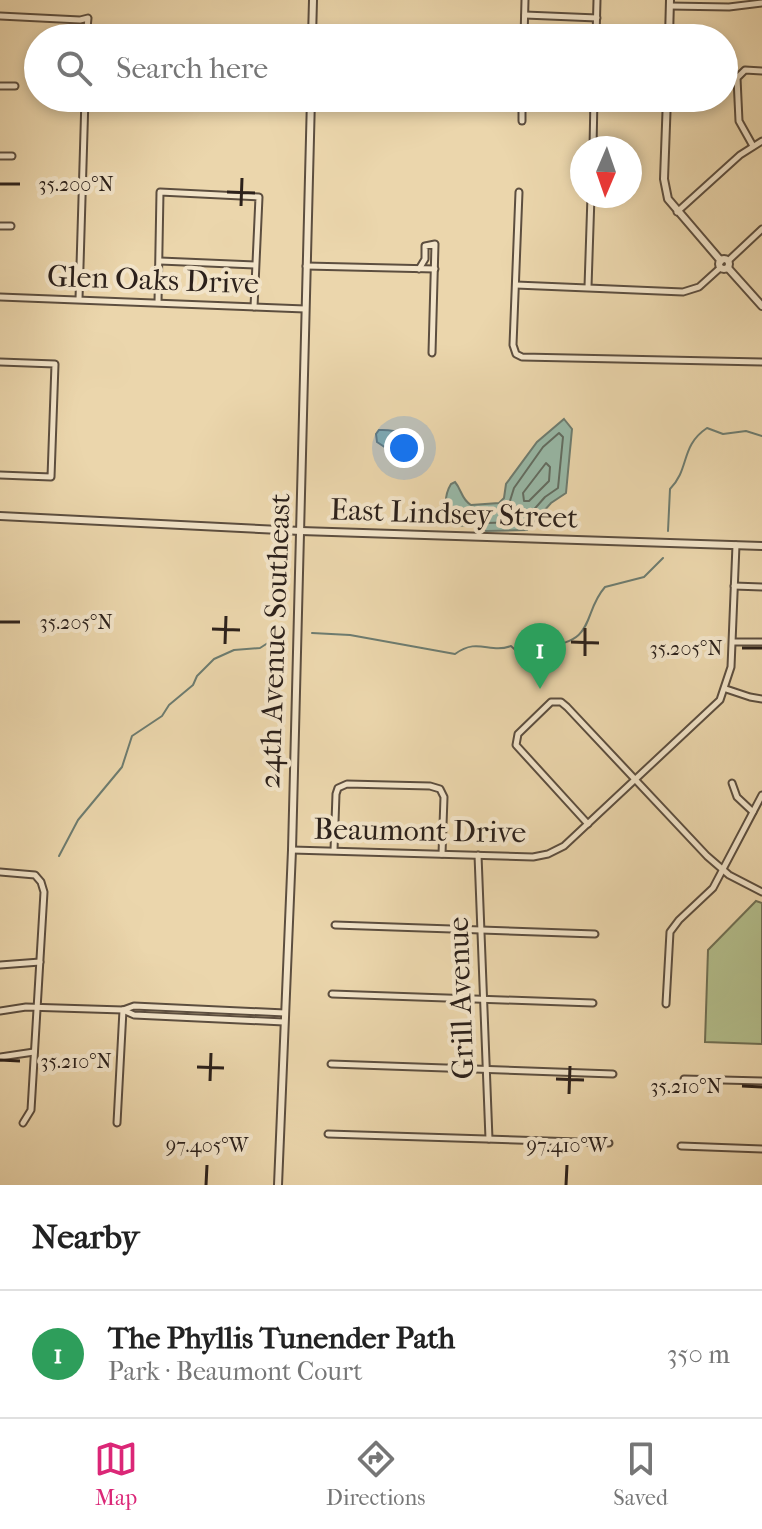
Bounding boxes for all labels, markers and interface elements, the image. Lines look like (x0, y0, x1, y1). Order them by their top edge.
search box (24, 24, 738, 112)
icon: search (52, 46, 96, 90)
text: Search here (116, 51, 268, 86)
north arrow (570, 136, 642, 208)
text: 35.200°N (38, 173, 114, 196)
street label: Glen Oaks Drive (47, 259, 260, 301)
your location (384, 428, 424, 468)
street label: 24th Avenue Southeast (252, 492, 298, 789)
street label: East Lindsey Street (329, 492, 579, 536)
text: 35.205°N (39, 611, 113, 634)
pin: 1 (514, 623, 566, 689)
text: 35.205°N (649, 637, 723, 660)
street label: Beaumont Drive (313, 812, 527, 850)
street label: Grill Avenue (441, 916, 481, 1080)
text: 35.210°N (40, 1050, 112, 1073)
text: 35.210°N (650, 1075, 722, 1098)
text: 97.405°W (166, 1134, 250, 1157)
text: 97.410°W (527, 1134, 609, 1157)
text: Nearby (32, 1217, 139, 1257)
text: The Phyllis Tunender Path (108, 1321, 455, 1356)
text: 1 (53, 1339, 63, 1370)
text: 350 m (667, 1339, 730, 1370)
text: Park · Beaumont Court (108, 1356, 362, 1387)
tab: Map (94, 1437, 138, 1511)
tab: Directions (326, 1437, 425, 1511)
tab: Saved (613, 1437, 668, 1511)

